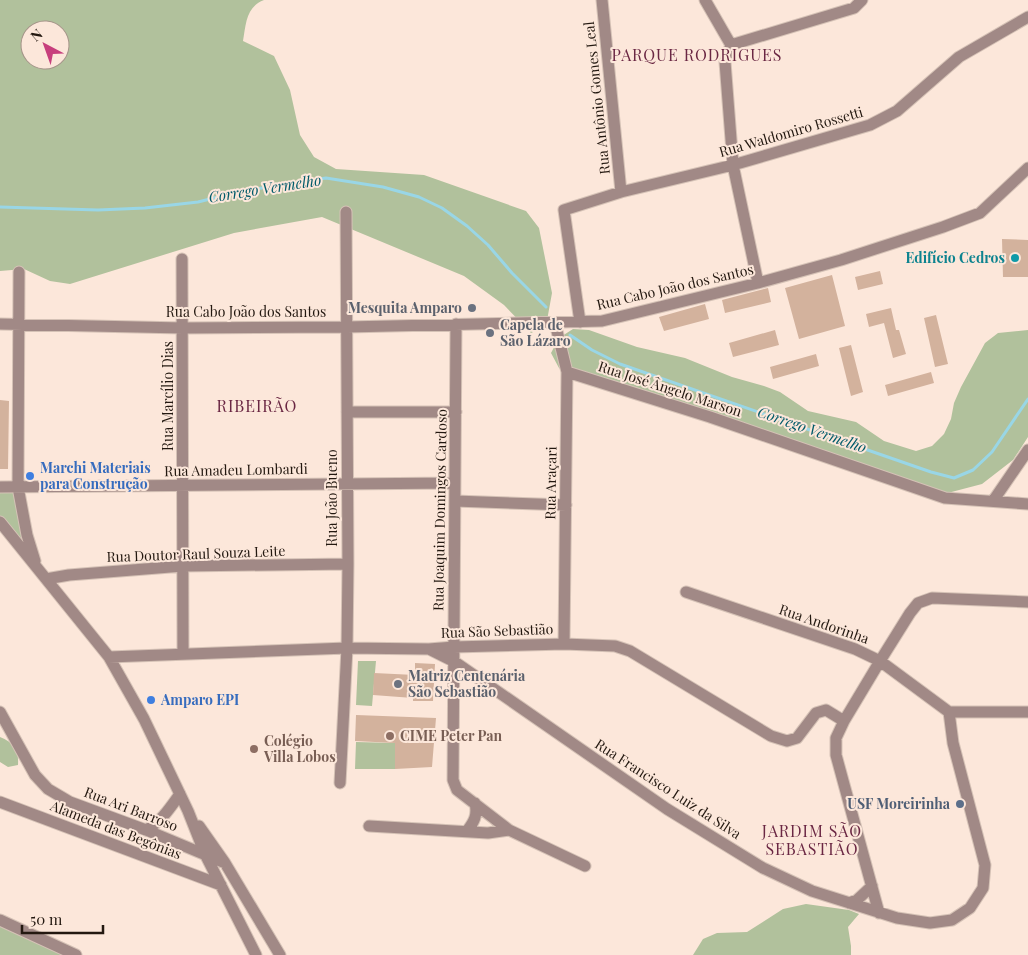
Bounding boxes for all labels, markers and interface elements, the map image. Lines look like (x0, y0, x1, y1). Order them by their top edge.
north arrow (20, 20, 70, 70)
street label: Rua Antônio Gomes Leal (579, 21, 614, 175)
text: N (26, 24, 46, 45)
district label: PARQUE RODRIGUES (612, 44, 782, 65)
street label: Rua Waldomiro Rossetti (717, 102, 865, 161)
water label: Corrego Vermelho (207, 169, 323, 207)
place label: Edifício Cedros (906, 248, 1005, 267)
marker: Edifício Cedros (1009, 252, 1021, 264)
street label: Rua Cabo João dos Santos (595, 259, 755, 314)
place label: Mesquita Amparo (348, 298, 462, 317)
street label: Rua Cabo João dos Santos (166, 302, 326, 321)
marker: Mesquita Amparo (466, 302, 478, 314)
place label: Capela de São Lázaro (500, 315, 571, 350)
marker: Capela de São Lázaro (484, 327, 496, 339)
street label: Rua Marcílio Dias (158, 341, 177, 451)
street label: Rua José Ângelo Marson (596, 356, 745, 421)
district label: RIBEIRÃO (217, 395, 297, 416)
water label: Corrego Vermelho (755, 401, 869, 457)
street label: Rua Joaquim Domingos Cardoso (428, 409, 451, 611)
street label: Rua Araçari (540, 446, 561, 520)
street label: Rua João Bueno (322, 449, 341, 547)
place label: Marchi Materiais para Construção (40, 458, 151, 493)
street label: Rua Amadeu Lombardi (164, 459, 308, 480)
marker: Marchi Materiais para Construção (24, 470, 36, 482)
street label: Rua Doutor Raul Souza Leite (106, 541, 286, 566)
street label: Rua Andorinha (777, 599, 872, 648)
street label: Rua São Sebastião (440, 619, 554, 642)
place label: Matriz Centenária São Sebastião (408, 666, 526, 701)
marker: Matriz Centenária São Sebastião (392, 678, 404, 690)
place label: Amparo EPI (160, 690, 239, 709)
marker: Amparo EPI (145, 694, 157, 706)
place label: CIME Peter Pan (400, 726, 502, 745)
marker: CIME Peter Pan (384, 730, 396, 742)
place label: Colégio Villa Lobos (263, 731, 336, 766)
street label: Rua Francisco Luiz da Silva (592, 734, 745, 843)
marker: Colégio Villa Lobos (248, 743, 260, 755)
street label: Rua Ari Barroso (81, 782, 181, 835)
place label: USF Moreirinha (847, 794, 951, 813)
street label: Alameda das Begônias (47, 795, 184, 863)
marker: USF Moreirinha (954, 798, 966, 810)
district label: JARDIM SÃO SEBASTIÃO (761, 820, 862, 859)
scale bar (22, 902, 104, 934)
text: 50 m (30, 909, 63, 929)

